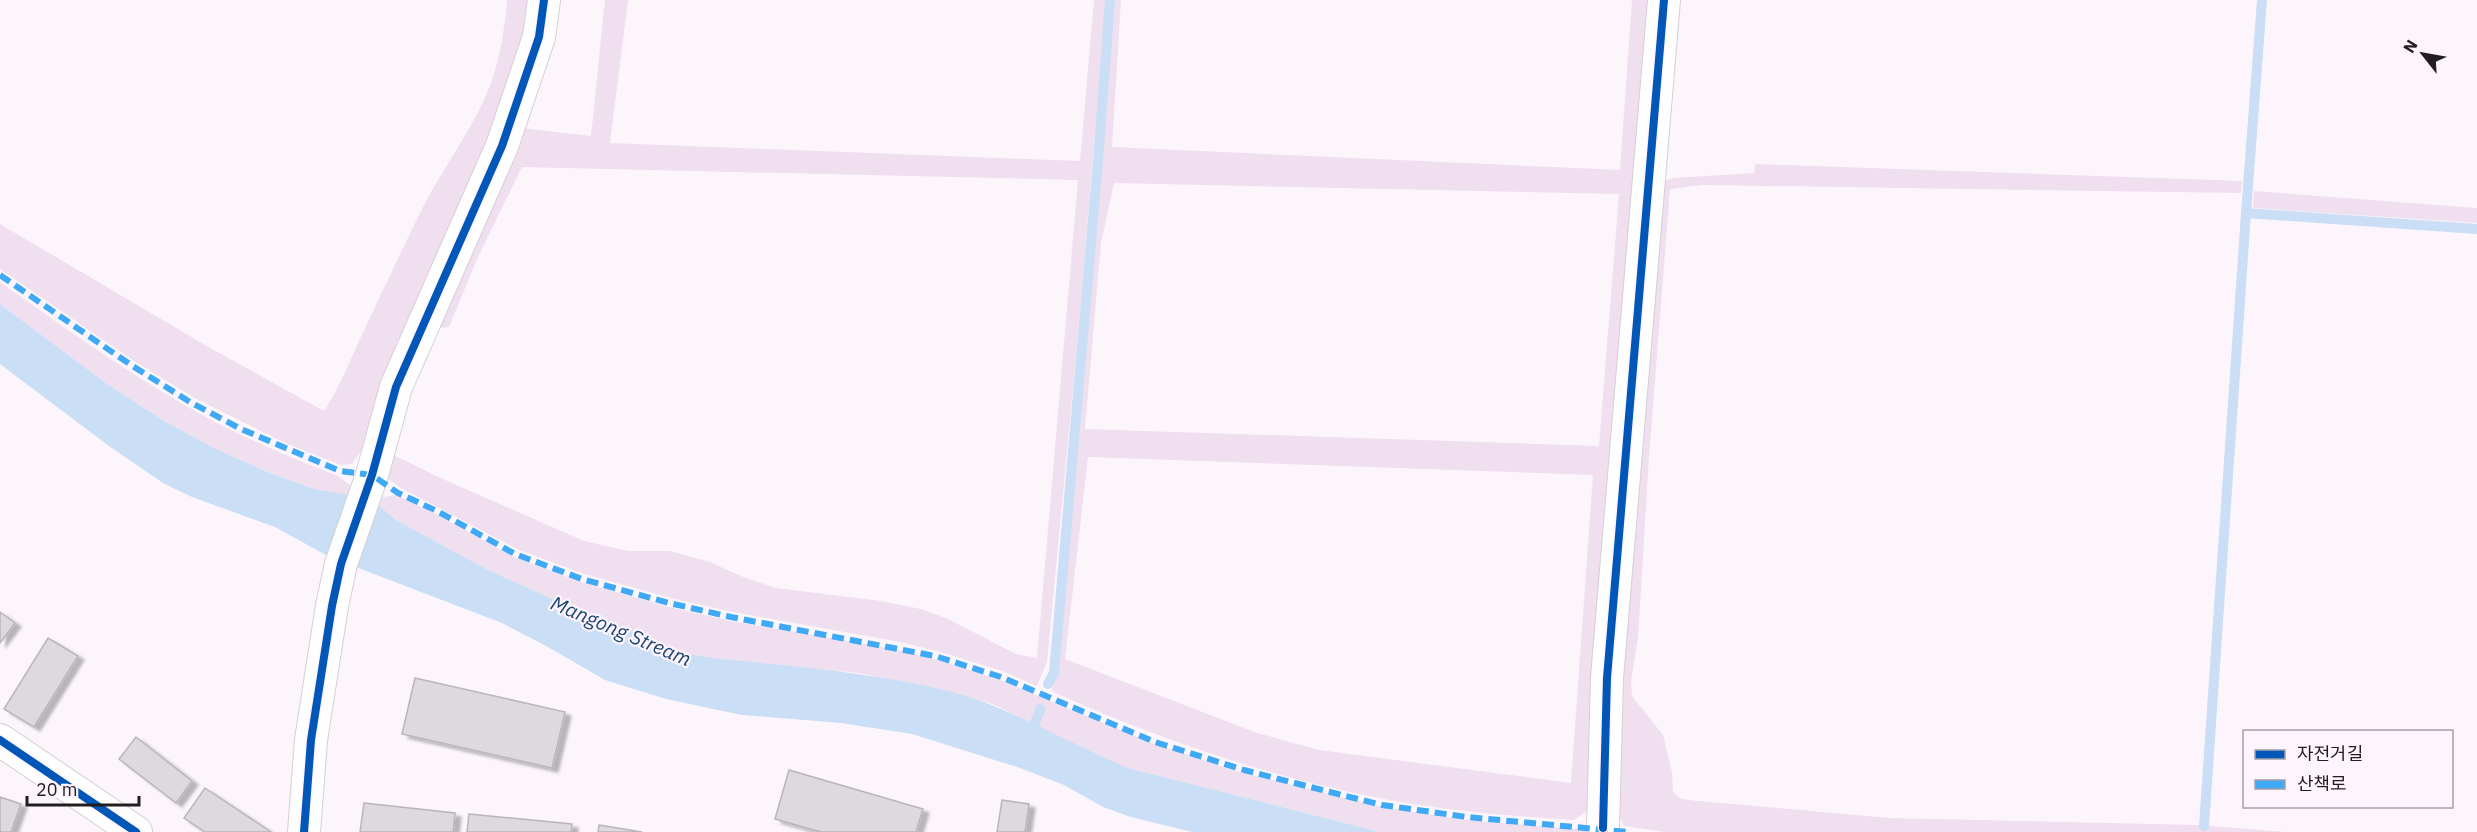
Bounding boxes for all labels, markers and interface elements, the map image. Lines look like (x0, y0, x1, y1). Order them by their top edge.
north arrow (2393, 24, 2453, 84)
text: N (2399, 36, 2422, 56)
water label: Mangong Stream (547, 589, 695, 672)
legend (2243, 730, 2453, 808)
text: 자전거길 (2297, 742, 2363, 765)
scale bar (27, 769, 140, 807)
text: 산책로 (2297, 772, 2347, 795)
text: 20 m (36, 778, 78, 801)

